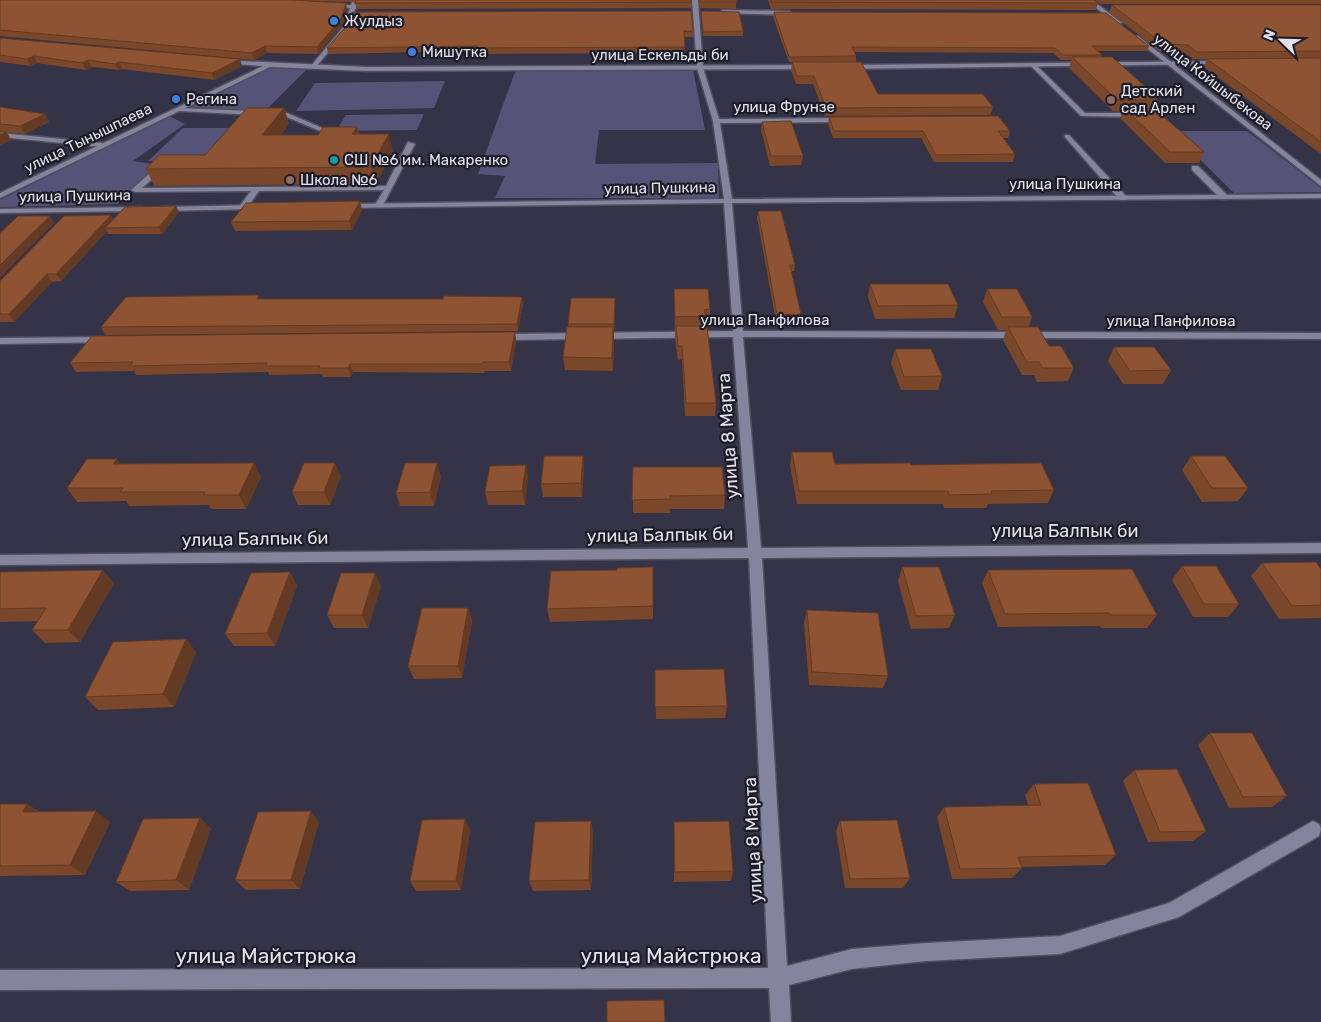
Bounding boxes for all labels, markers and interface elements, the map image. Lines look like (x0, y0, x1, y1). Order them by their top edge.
place label: Жулдыз (344, 12, 403, 30)
marker: Жулдыз (328, 15, 340, 27)
north arrow (1256, 15, 1306, 65)
text: N (1260, 27, 1279, 43)
street label: улица Койшыбекова (1150, 30, 1276, 134)
place label: Мишутка (422, 43, 487, 61)
marker: Мишутка (406, 46, 418, 58)
street label: улица Ескельды би (591, 46, 729, 64)
place label: Детский сад Арлен (1121, 82, 1195, 117)
place label: Регина (186, 90, 237, 108)
marker: Регина (170, 93, 182, 105)
marker: Детский сад Арлен (1105, 94, 1117, 106)
street label: улица Фрунзе (733, 98, 835, 116)
street label: улица Тынышпаева (21, 99, 155, 177)
place label: СШ №6 им. Макаренко (344, 151, 508, 169)
marker: СШ №6 им. Макаренко (328, 154, 340, 166)
place label: Школа №6 (300, 171, 378, 189)
marker: Школа №6 (284, 174, 296, 186)
street label: улица Пушкина (1009, 175, 1121, 193)
street label: улица Пушкина (604, 178, 716, 198)
street label: улица Пушкина (19, 186, 131, 206)
street label: улица Панфилова (701, 311, 829, 329)
street label: улица Панфилова (1107, 312, 1235, 330)
street label: улица 8 Марта (713, 372, 743, 500)
street label: улица Балпык би (992, 520, 1138, 542)
street label: улица Балпык би (586, 523, 734, 547)
street label: улица Балпык би (181, 527, 329, 551)
street label: улица 8 Марта (739, 776, 767, 904)
street label: улица Майстрюка (175, 943, 357, 968)
street label: улица Майстрюка (580, 943, 762, 968)

